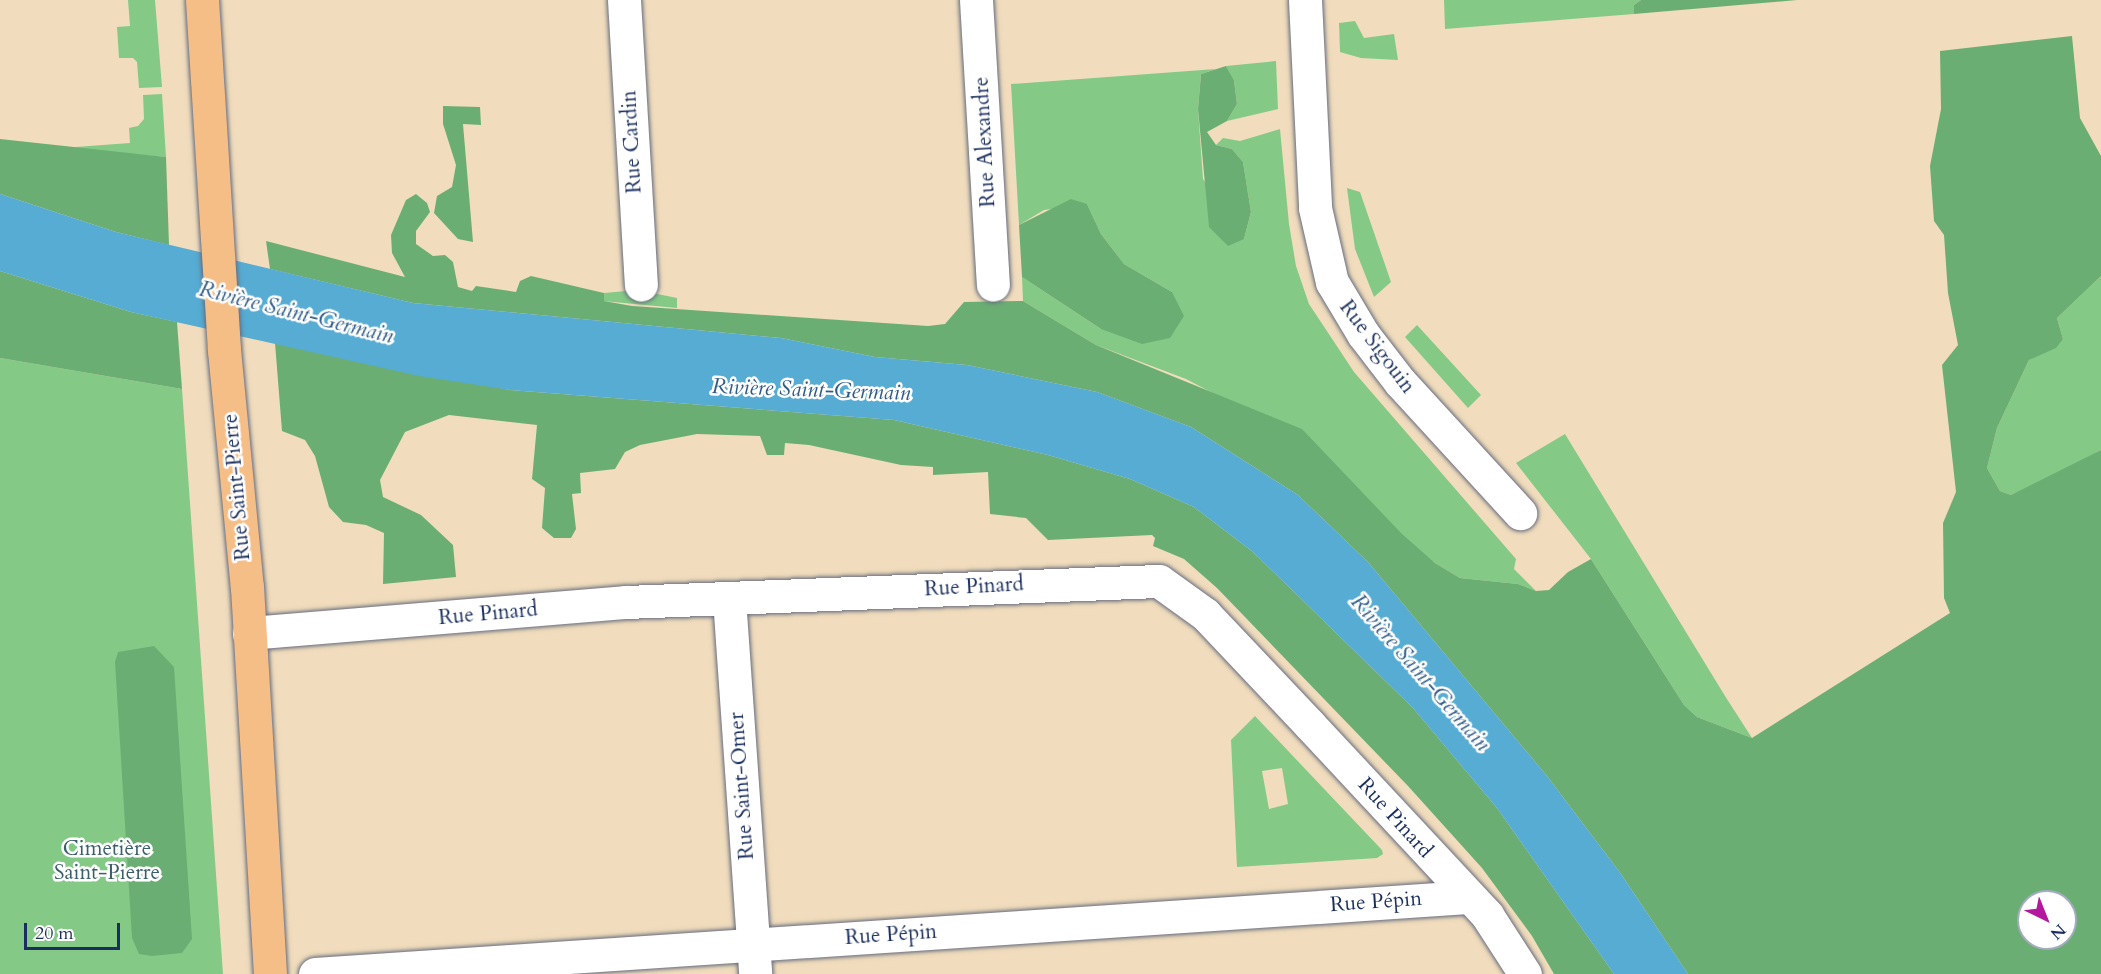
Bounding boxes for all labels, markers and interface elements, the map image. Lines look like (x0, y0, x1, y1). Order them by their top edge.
street label: Rue Alexandre (969, 76, 1001, 208)
street label: Rue Cardin (617, 90, 647, 194)
water label: Rivière Saint-Germain (196, 276, 396, 350)
street label: Rue Sigouin (1334, 295, 1420, 399)
water label: Rivière Saint-Germain (711, 373, 911, 407)
street label: Rue Saint-Pierre (218, 412, 256, 562)
street label: Rue Pinard (924, 572, 1024, 602)
water label: Rivière Saint-Germain (1345, 589, 1495, 757)
street label: Rue Pinard (437, 597, 539, 631)
street label: Rue Saint-Omer (724, 711, 760, 861)
street label: Rue Pinard (1352, 773, 1438, 863)
park label: Cimetière Saint-Pierre (54, 836, 160, 886)
street label: Rue Pépin (1329, 886, 1423, 918)
north arrow (2017, 890, 2077, 950)
scale bar (27, 911, 123, 949)
street label: Rue Pépin (844, 919, 938, 951)
text: N (2045, 919, 2070, 944)
text: 20 m (35, 921, 74, 946)

